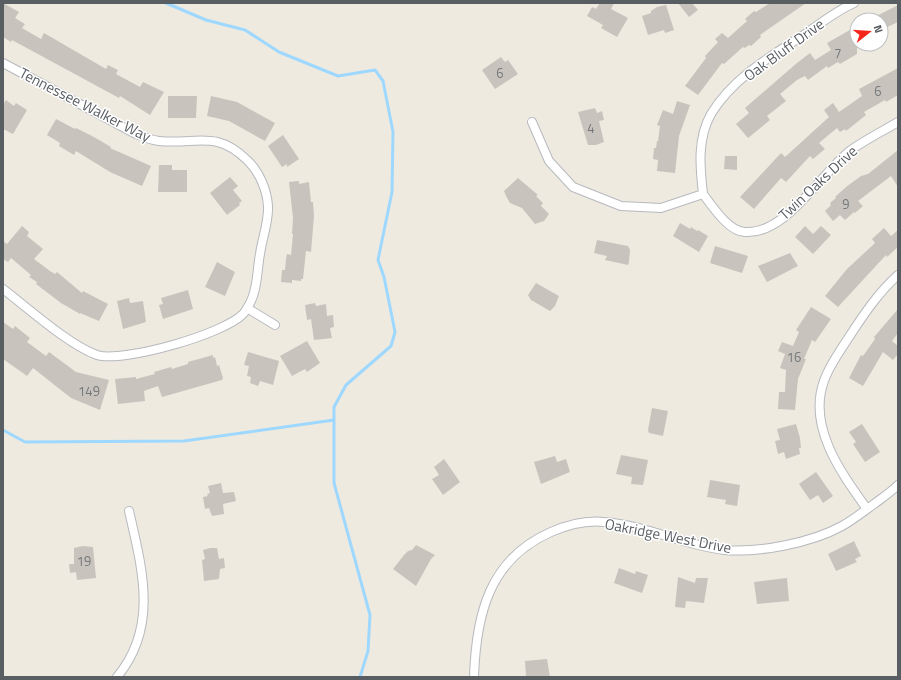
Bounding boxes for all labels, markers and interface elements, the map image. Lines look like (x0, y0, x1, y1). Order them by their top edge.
street label: Oak Bluff Drive (739, 12, 829, 87)
north arrow (849, 12, 889, 52)
text: N (870, 23, 887, 35)
house number: 7 (834, 43, 842, 63)
street label: Tennessee Walker Way (15, 61, 155, 148)
house number: 6 (496, 63, 504, 83)
house number: 6 (874, 81, 882, 101)
house number: 4 (587, 118, 595, 138)
street label: Twin Oaks Drive (773, 140, 862, 225)
house number: 9 (842, 194, 850, 214)
house number: 16 (787, 347, 801, 367)
house number: 149 (78, 381, 100, 401)
street label: Oakridge West Drive (603, 512, 733, 559)
house number: 19 (77, 551, 91, 571)

